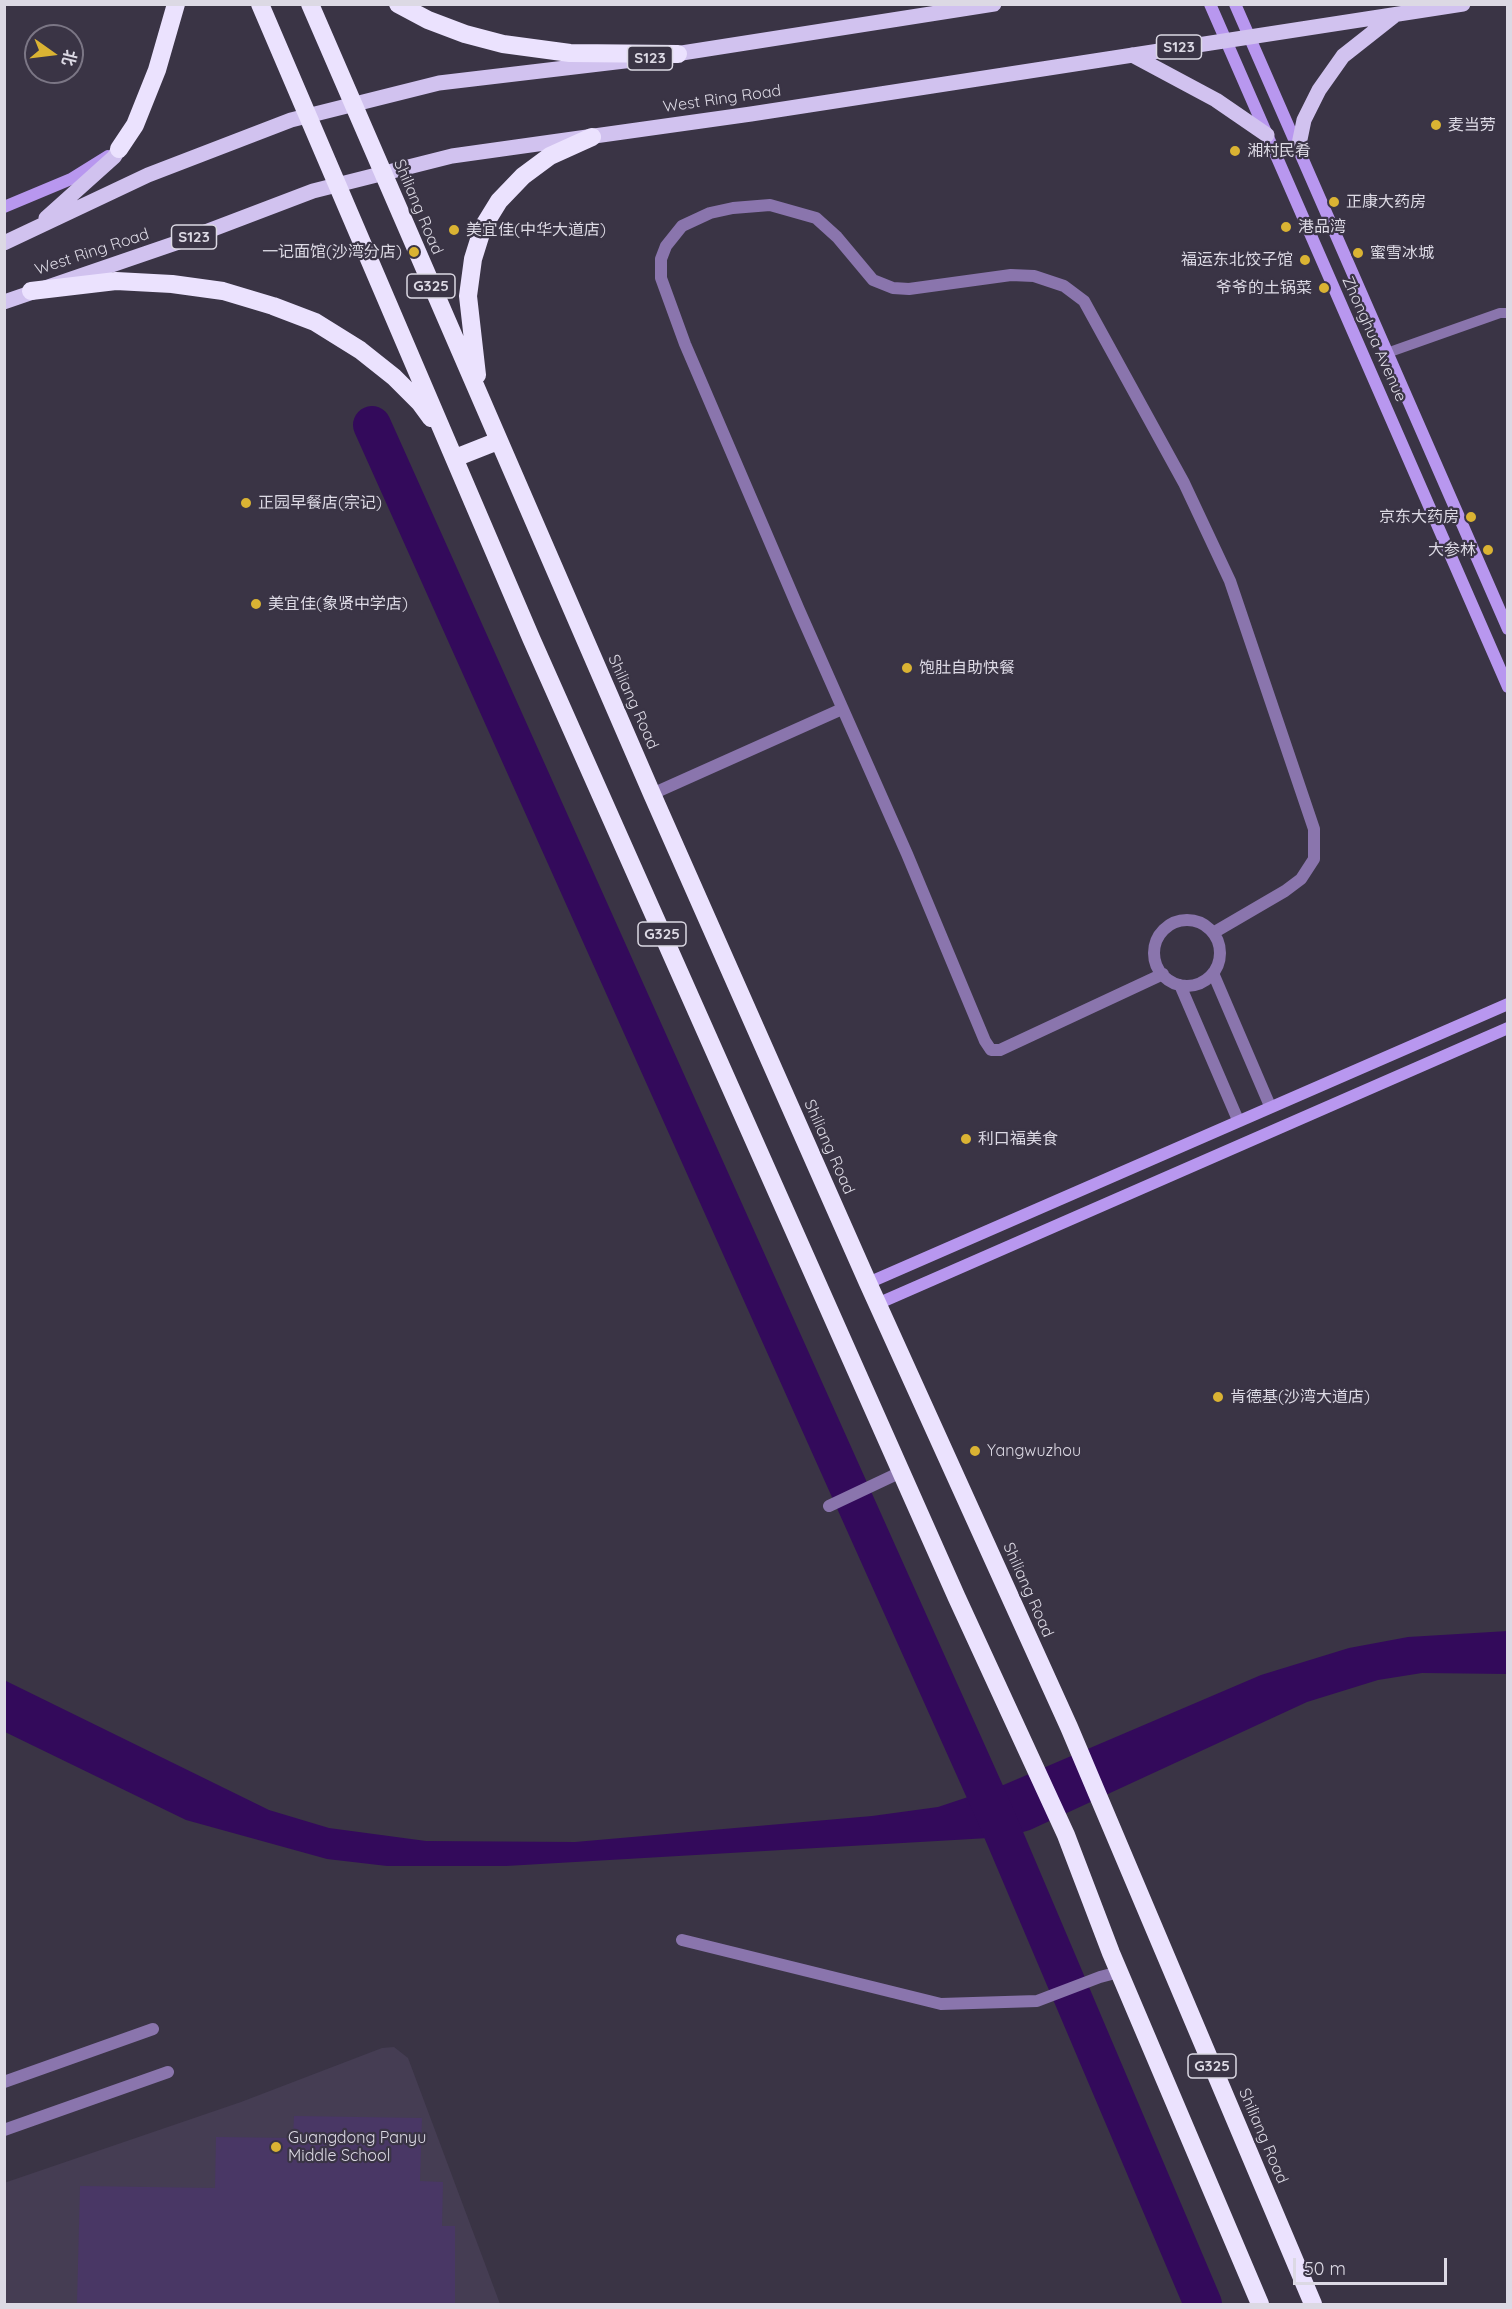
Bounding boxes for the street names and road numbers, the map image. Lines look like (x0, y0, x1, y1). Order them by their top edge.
road number: S123 (1156, 35, 1202, 59)
road number: S123 (628, 46, 672, 70)
street label: West Ring Road (662, 81, 782, 117)
street label: Shiliang Road (389, 156, 447, 258)
street label: West Ring Road (32, 224, 152, 280)
road number: S123 (172, 225, 216, 249)
street label: Zhonghua Avenue (1338, 273, 1410, 405)
road number: G325 (407, 274, 455, 298)
street label: Shiliang Road (604, 652, 662, 752)
road number: G325 (638, 922, 686, 946)
street label: Shiliang Road (800, 1097, 858, 1197)
street label: Shiliang Road (999, 1540, 1057, 1640)
road number: G325 (1188, 2054, 1236, 2078)
street label: Shiliang Road (1234, 2085, 1292, 2187)

